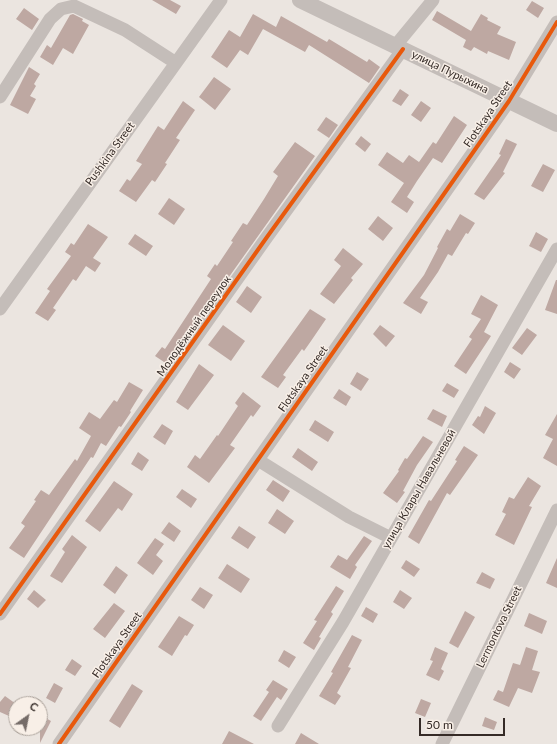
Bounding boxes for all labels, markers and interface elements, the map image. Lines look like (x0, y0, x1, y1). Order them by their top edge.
street label: улица Пурыхина (409, 48, 491, 96)
street label: Flotskaya Street (461, 78, 515, 150)
street label: Pushkina Street (83, 120, 137, 188)
street label: Молодёжный переулок (154, 273, 234, 379)
street label: Flotskaya Street (275, 344, 331, 414)
street label: улица Клары Навальневой (379, 427, 459, 551)
street label: Lermontova Street (474, 584, 524, 670)
street label: Flotskaya Street (89, 610, 145, 680)
north arrow (8, 696, 48, 736)
text: С (28, 699, 41, 714)
scale bar (421, 710, 507, 736)
text: 50 m (426, 717, 453, 732)

